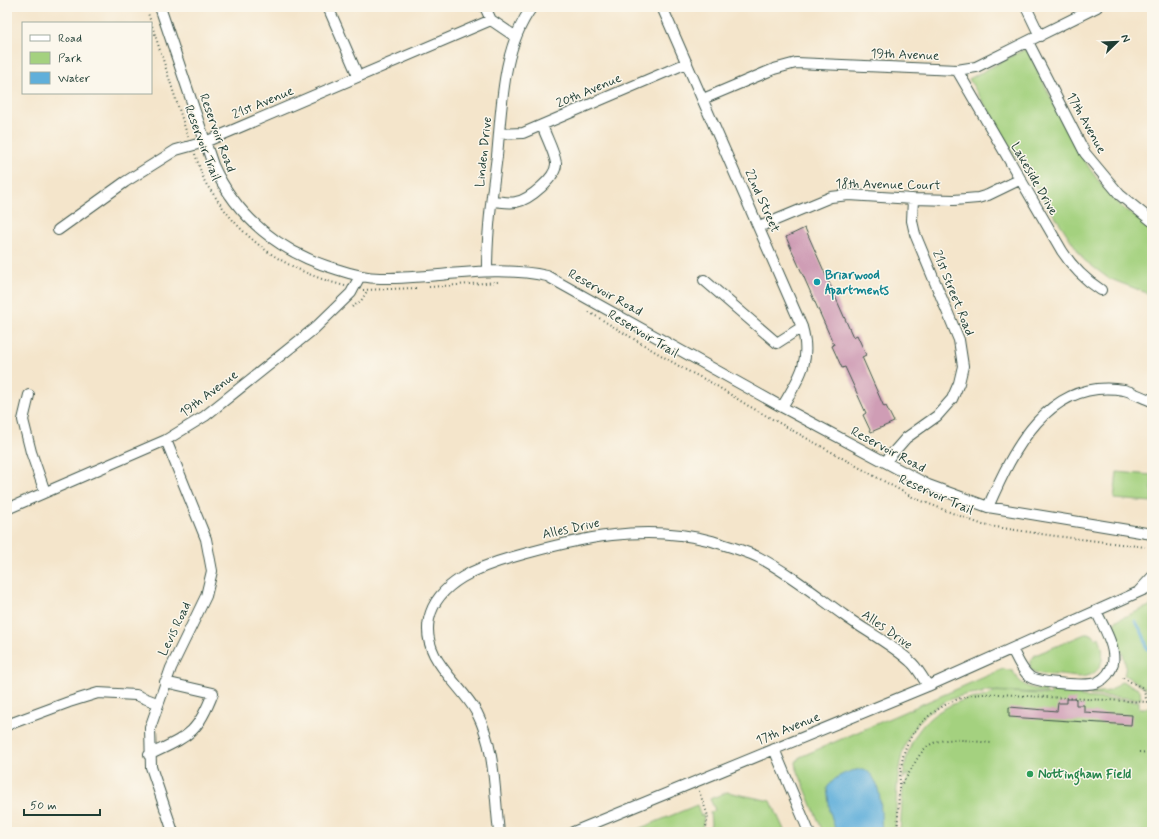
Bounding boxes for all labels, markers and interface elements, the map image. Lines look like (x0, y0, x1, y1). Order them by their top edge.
legend (22, 22, 152, 94)
north arrow (1097, 22, 1137, 62)
text: Road (58, 31, 82, 47)
text: N (1117, 32, 1133, 45)
street label: 19th Avenue (870, 45, 940, 65)
text: Park (58, 51, 82, 67)
street label: 20th Avenue (554, 70, 624, 112)
text: Water (58, 71, 90, 87)
street label: 21st Avenue (230, 82, 296, 124)
street label: 17th Avenue (1062, 89, 1110, 157)
street label: Reservoir Road (195, 91, 239, 175)
street label: Reservoir Trail (180, 103, 224, 183)
street label: Linden Drive (472, 116, 496, 188)
street label: Lakeside Drive (1006, 140, 1062, 218)
street label: 22nd Street (740, 167, 784, 235)
street label: 18th Avenue Court (835, 176, 941, 194)
street label: 21st Street Road (928, 248, 978, 338)
street label: Reservoir Road (565, 266, 645, 320)
place label: Briarwood Apartments (825, 267, 889, 300)
marker: Briarwood Apartments (812, 277, 822, 287)
street label: Reservoir Trail (604, 306, 682, 362)
street label: 19th Avenue (176, 367, 242, 421)
street label: Reservoir Road (848, 423, 928, 477)
street label: Reservoir Trail (896, 471, 976, 519)
street label: Alles Drive (541, 515, 601, 543)
street label: Levis Road (155, 599, 195, 659)
street label: Alles Drive (858, 606, 916, 654)
street label: 17th Avenue (753, 708, 823, 750)
place label: Nottingham Field (1038, 766, 1131, 786)
marker: Nottingham Field (1025, 769, 1035, 779)
scale bar (24, 791, 100, 817)
text: 50 m (30, 798, 57, 814)

